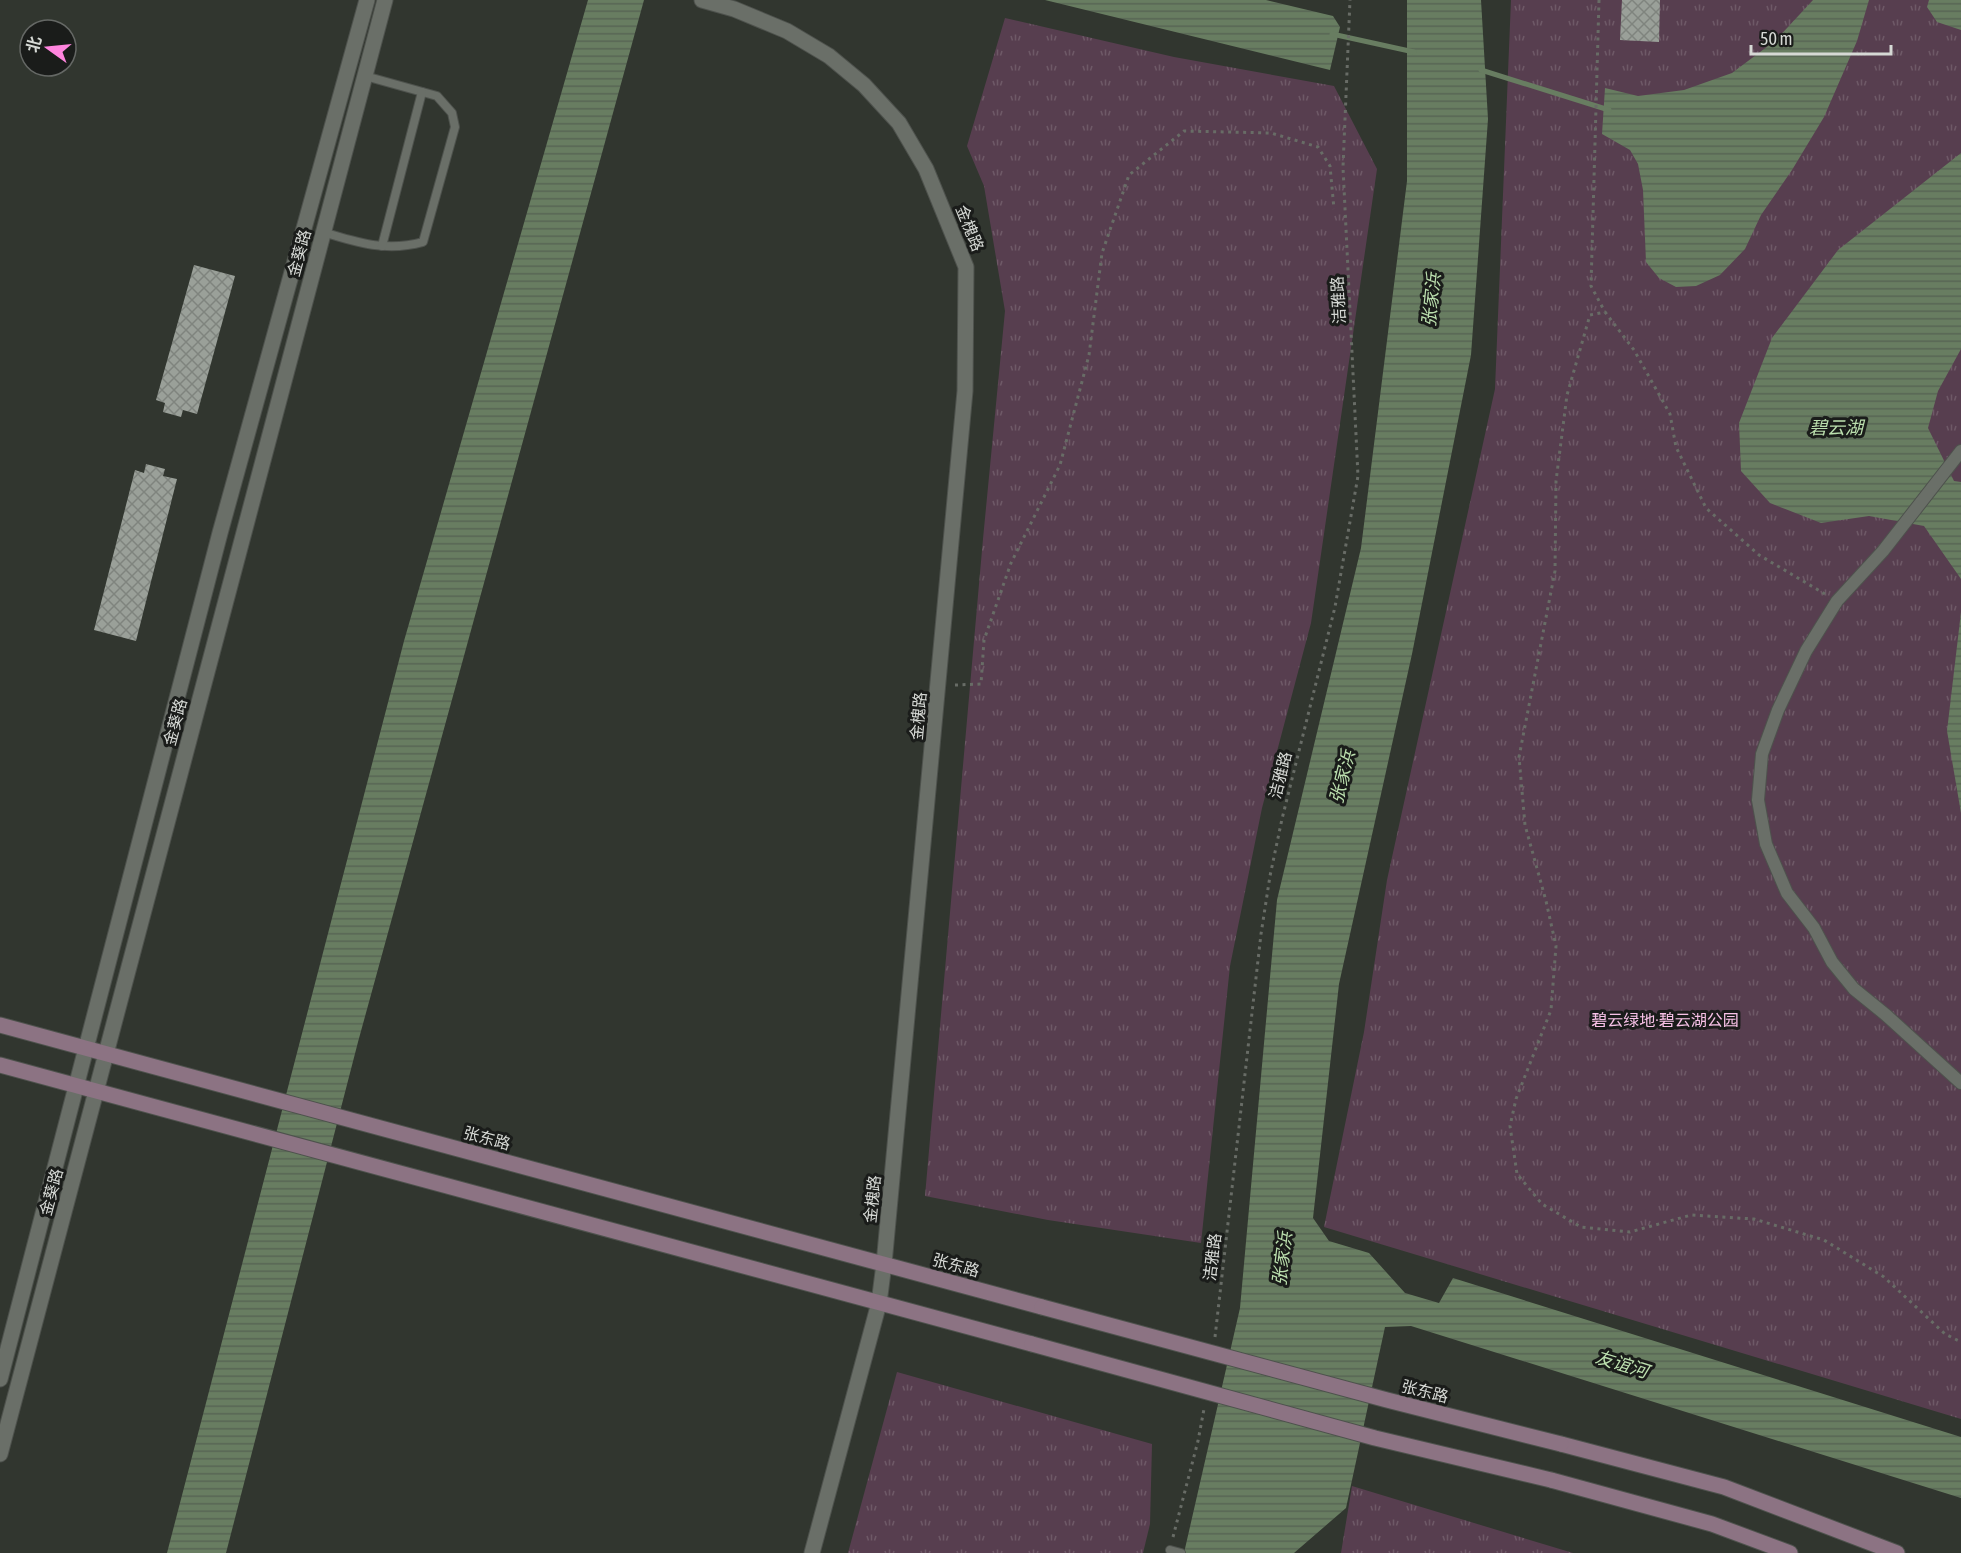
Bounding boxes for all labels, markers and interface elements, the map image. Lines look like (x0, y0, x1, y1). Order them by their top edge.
north arrow (18, 18, 78, 78)
scale bar (1751, 18, 1890, 56)
text: 50 m (1760, 28, 1792, 49)
text: 北 (23, 34, 44, 54)
street label: 金槐路 (953, 202, 987, 254)
street label: 金葵路 (284, 227, 314, 279)
water label: 张家浜 (1418, 270, 1444, 328)
street label: 洁雅路 (1328, 276, 1348, 324)
water label: 碧云湖 (1809, 417, 1866, 438)
street label: 金槐路 (907, 691, 929, 741)
street label: 金葵路 (160, 696, 190, 748)
water label: 张家浜 (1325, 746, 1359, 806)
street label: 洁雅路 (1265, 750, 1295, 800)
park label: 碧云绿地·碧云湖公园 (1591, 1011, 1739, 1029)
street label: 张东路 (461, 1123, 513, 1153)
street label: 金葵路 (36, 1166, 66, 1218)
street label: 金槐路 (861, 1174, 883, 1224)
water label: 张家浜 (1268, 1229, 1296, 1287)
street label: 洁雅路 (1200, 1232, 1224, 1282)
street label: 张东路 (930, 1250, 982, 1280)
water label: 友谊河 (1593, 1346, 1654, 1383)
street label: 张东路 (1400, 1376, 1450, 1406)

